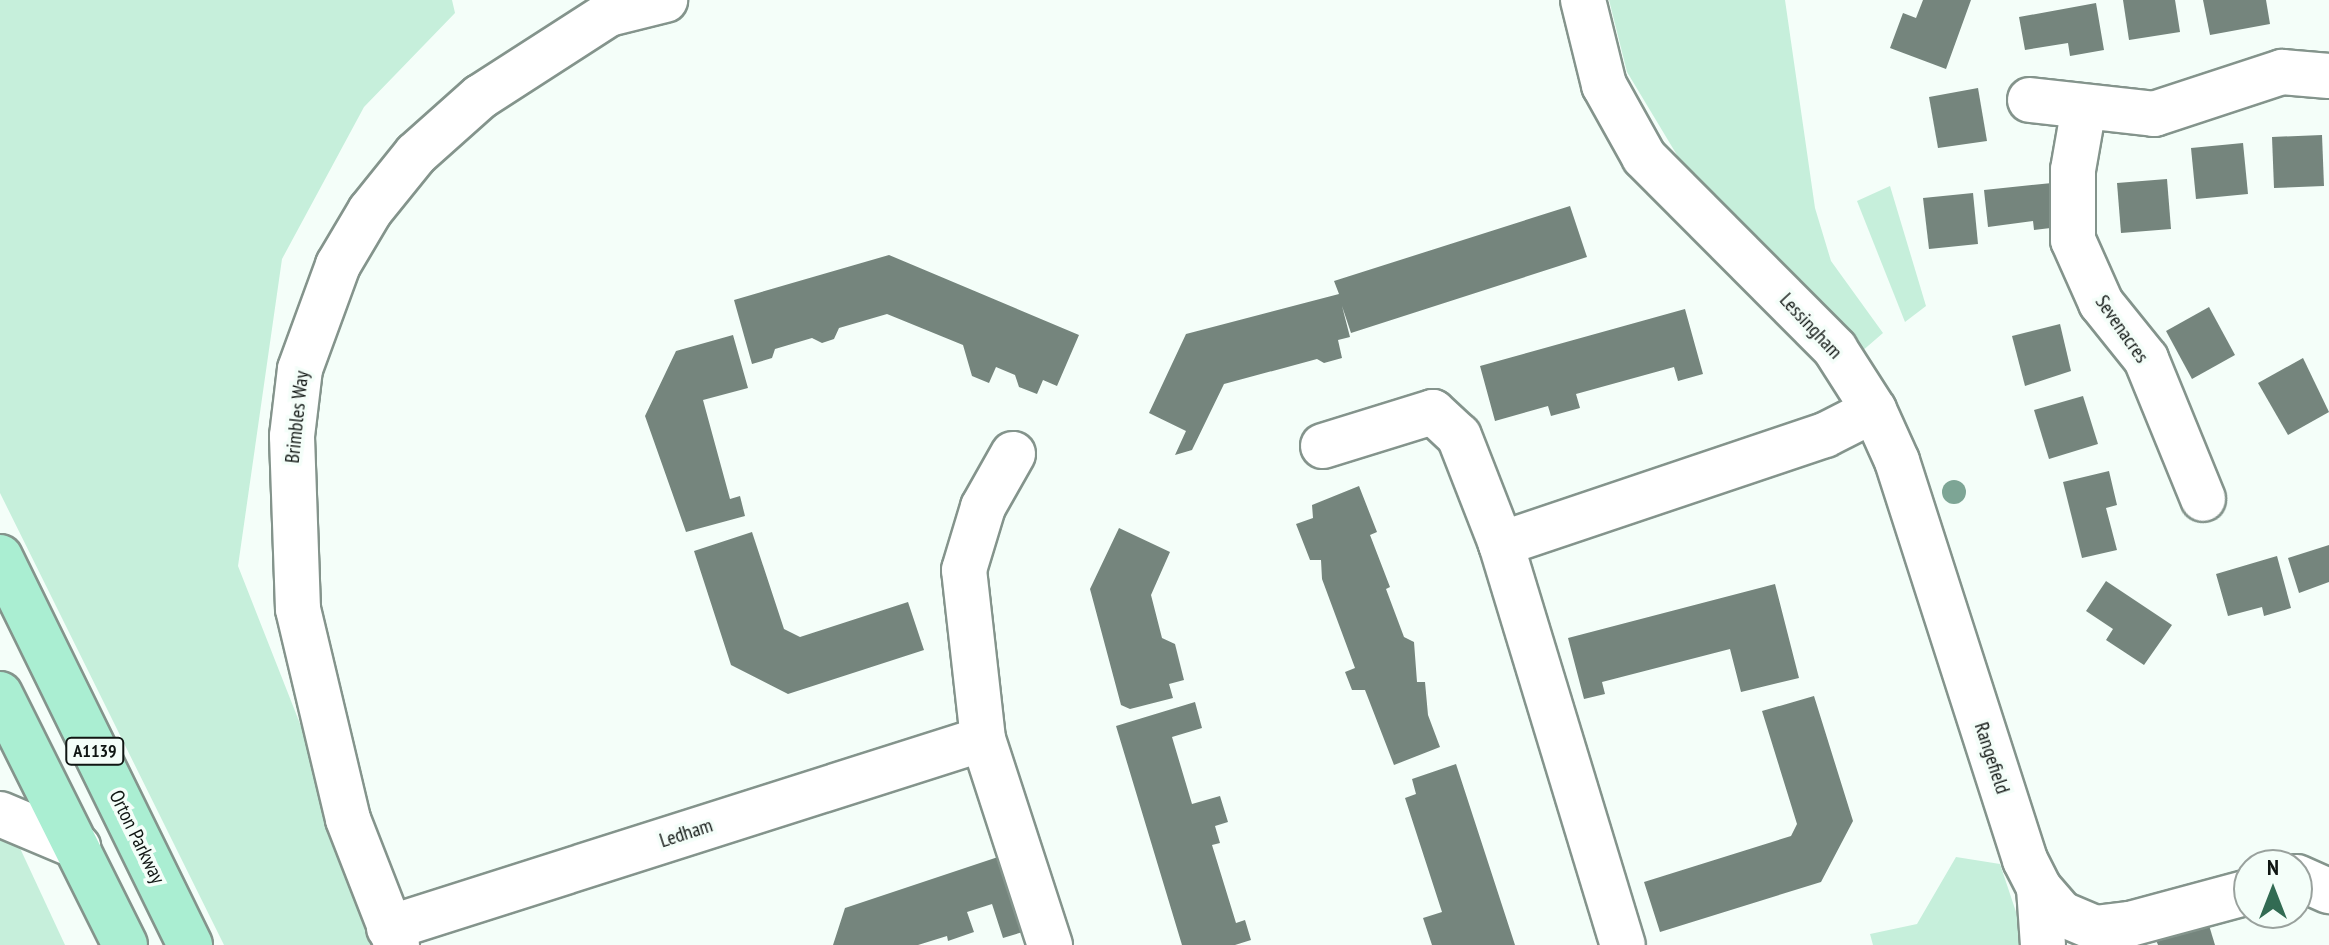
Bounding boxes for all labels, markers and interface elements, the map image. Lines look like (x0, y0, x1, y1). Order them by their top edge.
street label: Lessingham (1775, 288, 1847, 364)
street label: Sevenacres (2090, 291, 2154, 367)
street label: Brimbles Way (280, 369, 314, 465)
street label: Rangefield (1969, 719, 2015, 797)
road number: A1139 (65, 737, 125, 765)
street label: Orton Parkway (104, 786, 170, 888)
street label: Ledham (657, 813, 715, 853)
north arrow (2233, 849, 2313, 929)
text: N (2267, 853, 2279, 881)

